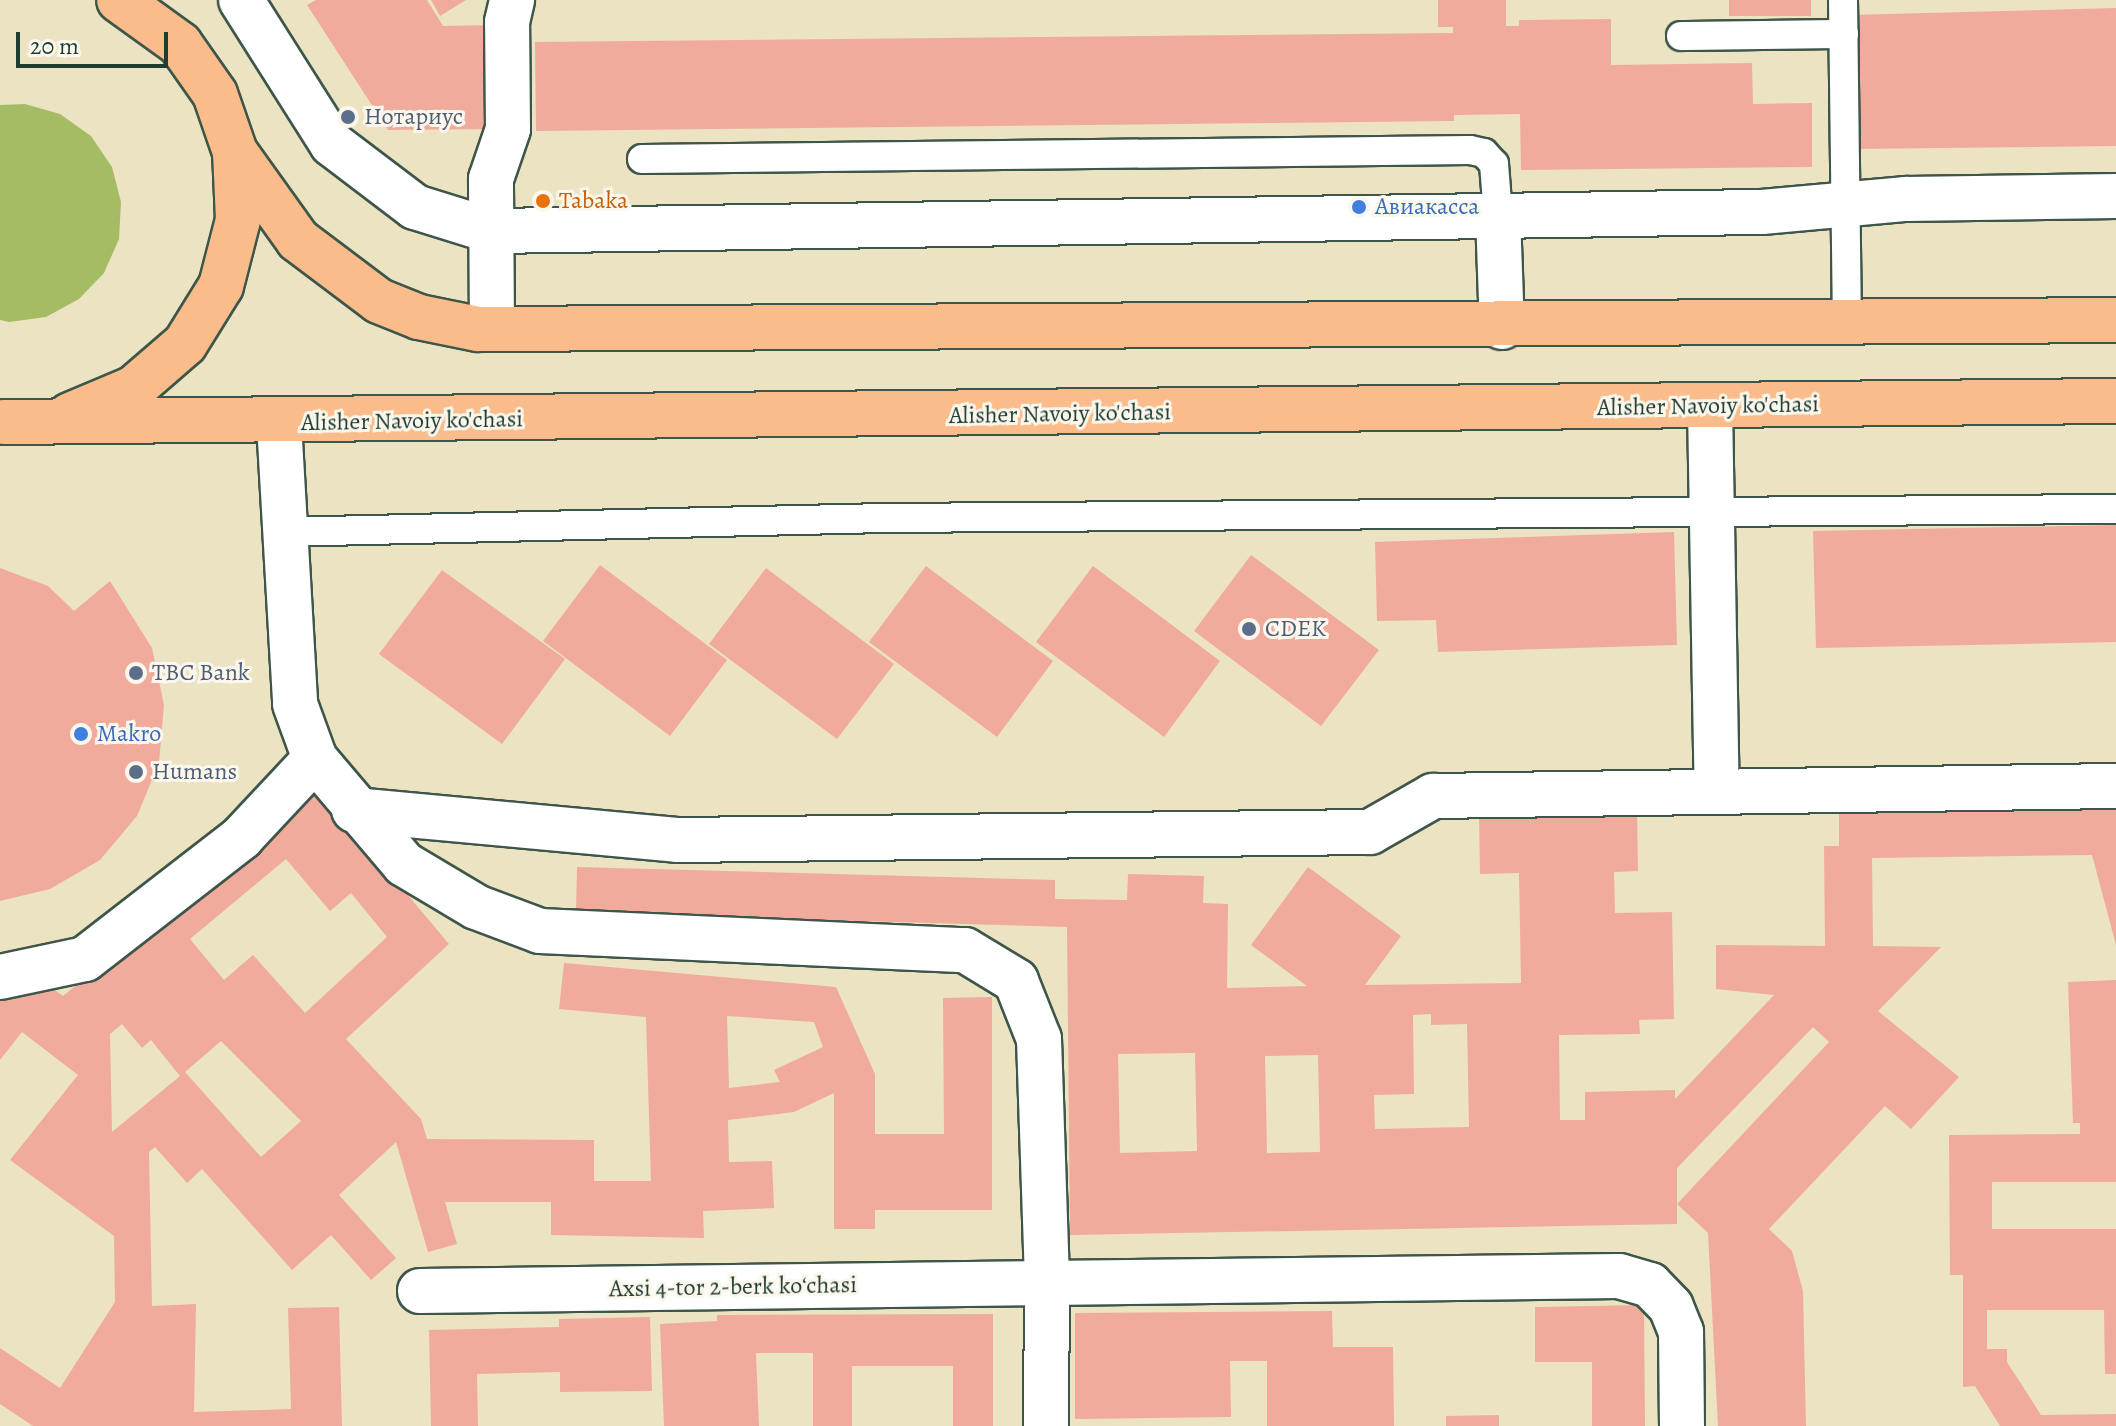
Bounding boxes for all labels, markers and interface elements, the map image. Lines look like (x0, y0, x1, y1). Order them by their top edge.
scale bar (20, 16, 172, 66)
text: 20 m (30, 30, 79, 62)
place label: Нотариус (364, 103, 463, 131)
marker: Нотариус (339, 108, 357, 126)
place label: Tabaka (559, 187, 628, 215)
marker: Tabaka (534, 192, 552, 210)
place label: Авиакасса (1375, 193, 1479, 221)
marker: Авиакасса (1350, 198, 1368, 216)
street label: Alisher Navoiy ko'chasi (1597, 390, 1819, 422)
street label: Alisher Navoiy ko'chasi (949, 398, 1171, 430)
street label: Alisher Navoiy ko'chasi (301, 405, 523, 437)
place label: CDEK (1265, 615, 1326, 643)
marker: CDEK (1240, 620, 1258, 638)
place label: TBC Bank (152, 659, 250, 687)
marker: TBC Bank (127, 664, 145, 682)
place label: Makro (97, 720, 161, 748)
marker: Makro (72, 725, 90, 743)
place label: Humans (152, 758, 237, 786)
marker: Humans (127, 763, 145, 781)
street label: Аxsi 4-tor 2-berk koʻchasi (609, 1270, 857, 1304)

